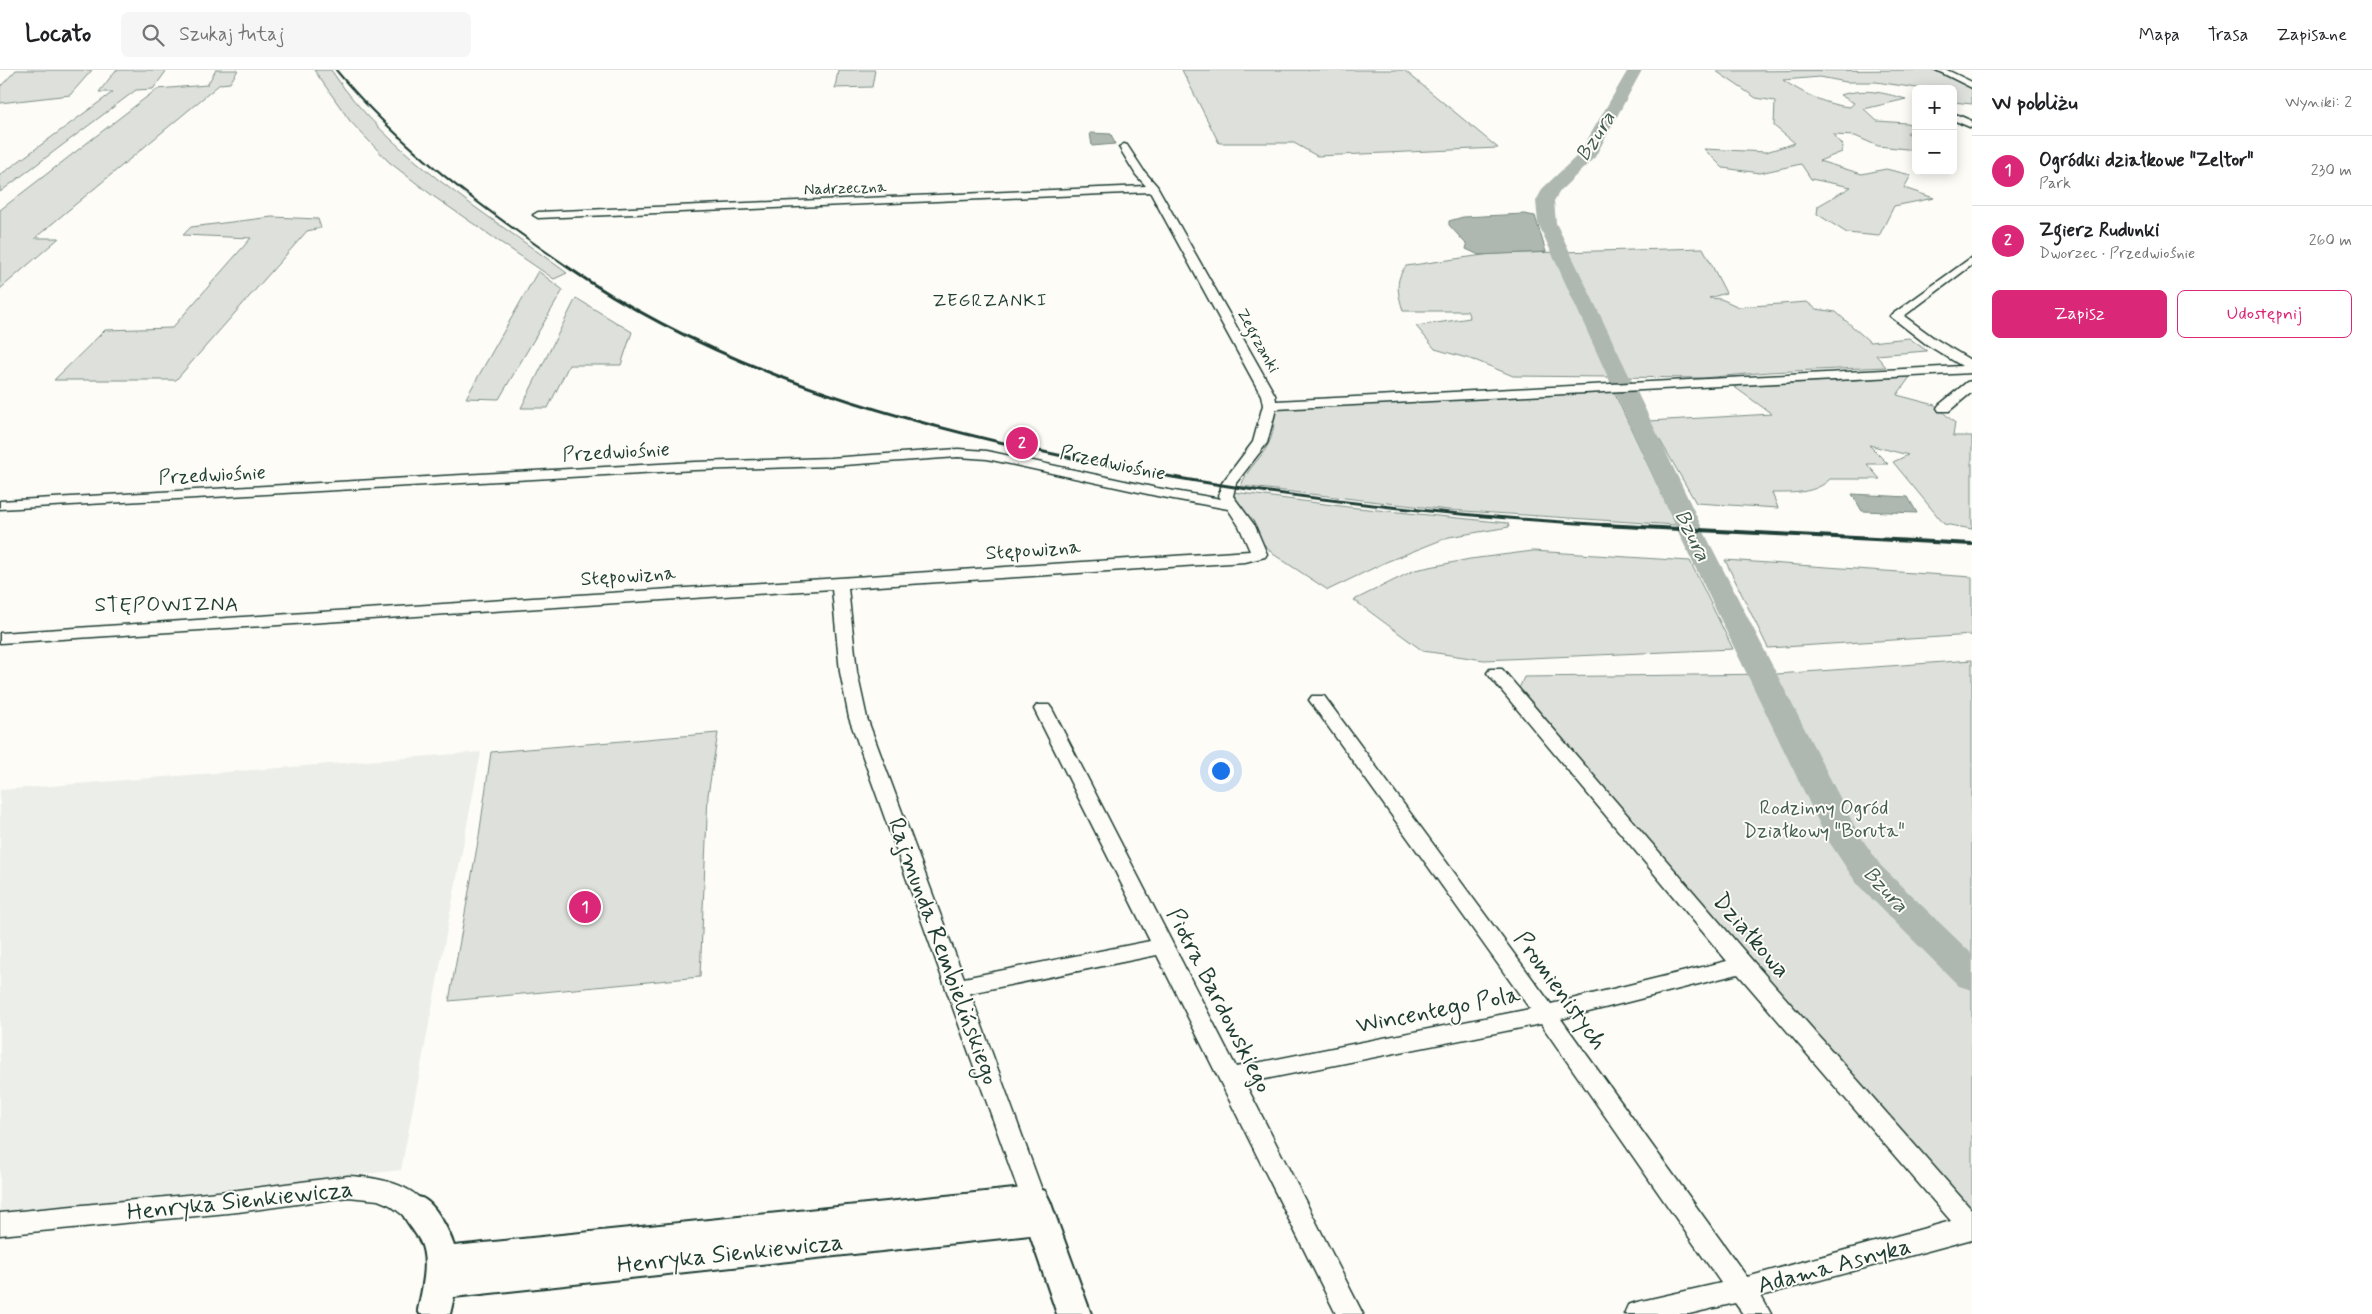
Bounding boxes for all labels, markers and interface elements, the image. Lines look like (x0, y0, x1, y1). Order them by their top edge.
search box (121, 12, 471, 57)
text: Locato (25, 19, 91, 50)
icon: search (139, 21, 167, 49)
text: Szukaj tutaj (179, 22, 284, 47)
text: Mapa (2139, 23, 2180, 47)
text: Trasa (2208, 23, 2248, 47)
text: Zapisane (2276, 23, 2347, 47)
map controls (1912, 85, 1957, 175)
button: + (1912, 85, 1957, 130)
text: W pobliżu (1992, 89, 2078, 117)
text: Wyniki: 2 (2285, 92, 2352, 113)
water label: Bzura (1569, 106, 1622, 167)
button: − (1912, 130, 1957, 175)
text: Ogródki działkowe "Zeltor" (2039, 148, 2254, 173)
text: 1 (2004, 160, 2012, 181)
text: 230 m (2311, 160, 2352, 181)
text: Park (2039, 173, 2071, 194)
street label: Nadrzeczna (803, 177, 887, 200)
text: Zgierz Rudunki (2039, 218, 2159, 243)
text: 2 (2004, 230, 2012, 251)
text: 260 m (2309, 230, 2352, 251)
text: Dworzec · Przedwiośnie (2039, 243, 2195, 264)
district label: ZEGRZANKI (933, 289, 1047, 313)
button: Zapisz (1992, 290, 2167, 338)
button: Udostępnij (2177, 290, 2352, 338)
street label: Zegrzanki (1231, 305, 1284, 377)
pin: 2 (1006, 424, 1038, 462)
street label: Przedwiośnie (562, 436, 670, 469)
street label: Przedwiośnie (1057, 439, 1168, 488)
street label: Przedwiośnie (158, 459, 266, 492)
water label: Bzura (1668, 505, 1717, 566)
street label: Stępowizna (985, 534, 1083, 567)
street label: Stępowizna (580, 560, 678, 593)
district label: STĘPOWIZNA (94, 591, 240, 619)
your location (1208, 758, 1234, 784)
park label: Rodzinny Ogród Działkowy "Boruta" (1743, 795, 1905, 845)
street label: Rajmunda Rembielińskiego (878, 814, 1005, 1090)
water label: Bzura (1857, 860, 1914, 919)
street label: Działkowa (1705, 887, 1797, 985)
pin: 1 (569, 888, 601, 926)
street label: Piotra Bardowskiego (1159, 903, 1279, 1098)
street label: Promienistych (1506, 925, 1613, 1056)
street label: Wincentego Pola (1354, 979, 1524, 1044)
street label: Henryka Sienkiewicza (126, 1174, 355, 1229)
street label: Henryka Sienkiewicza (616, 1227, 845, 1282)
street label: Adama Asnyka (1754, 1231, 1915, 1302)

